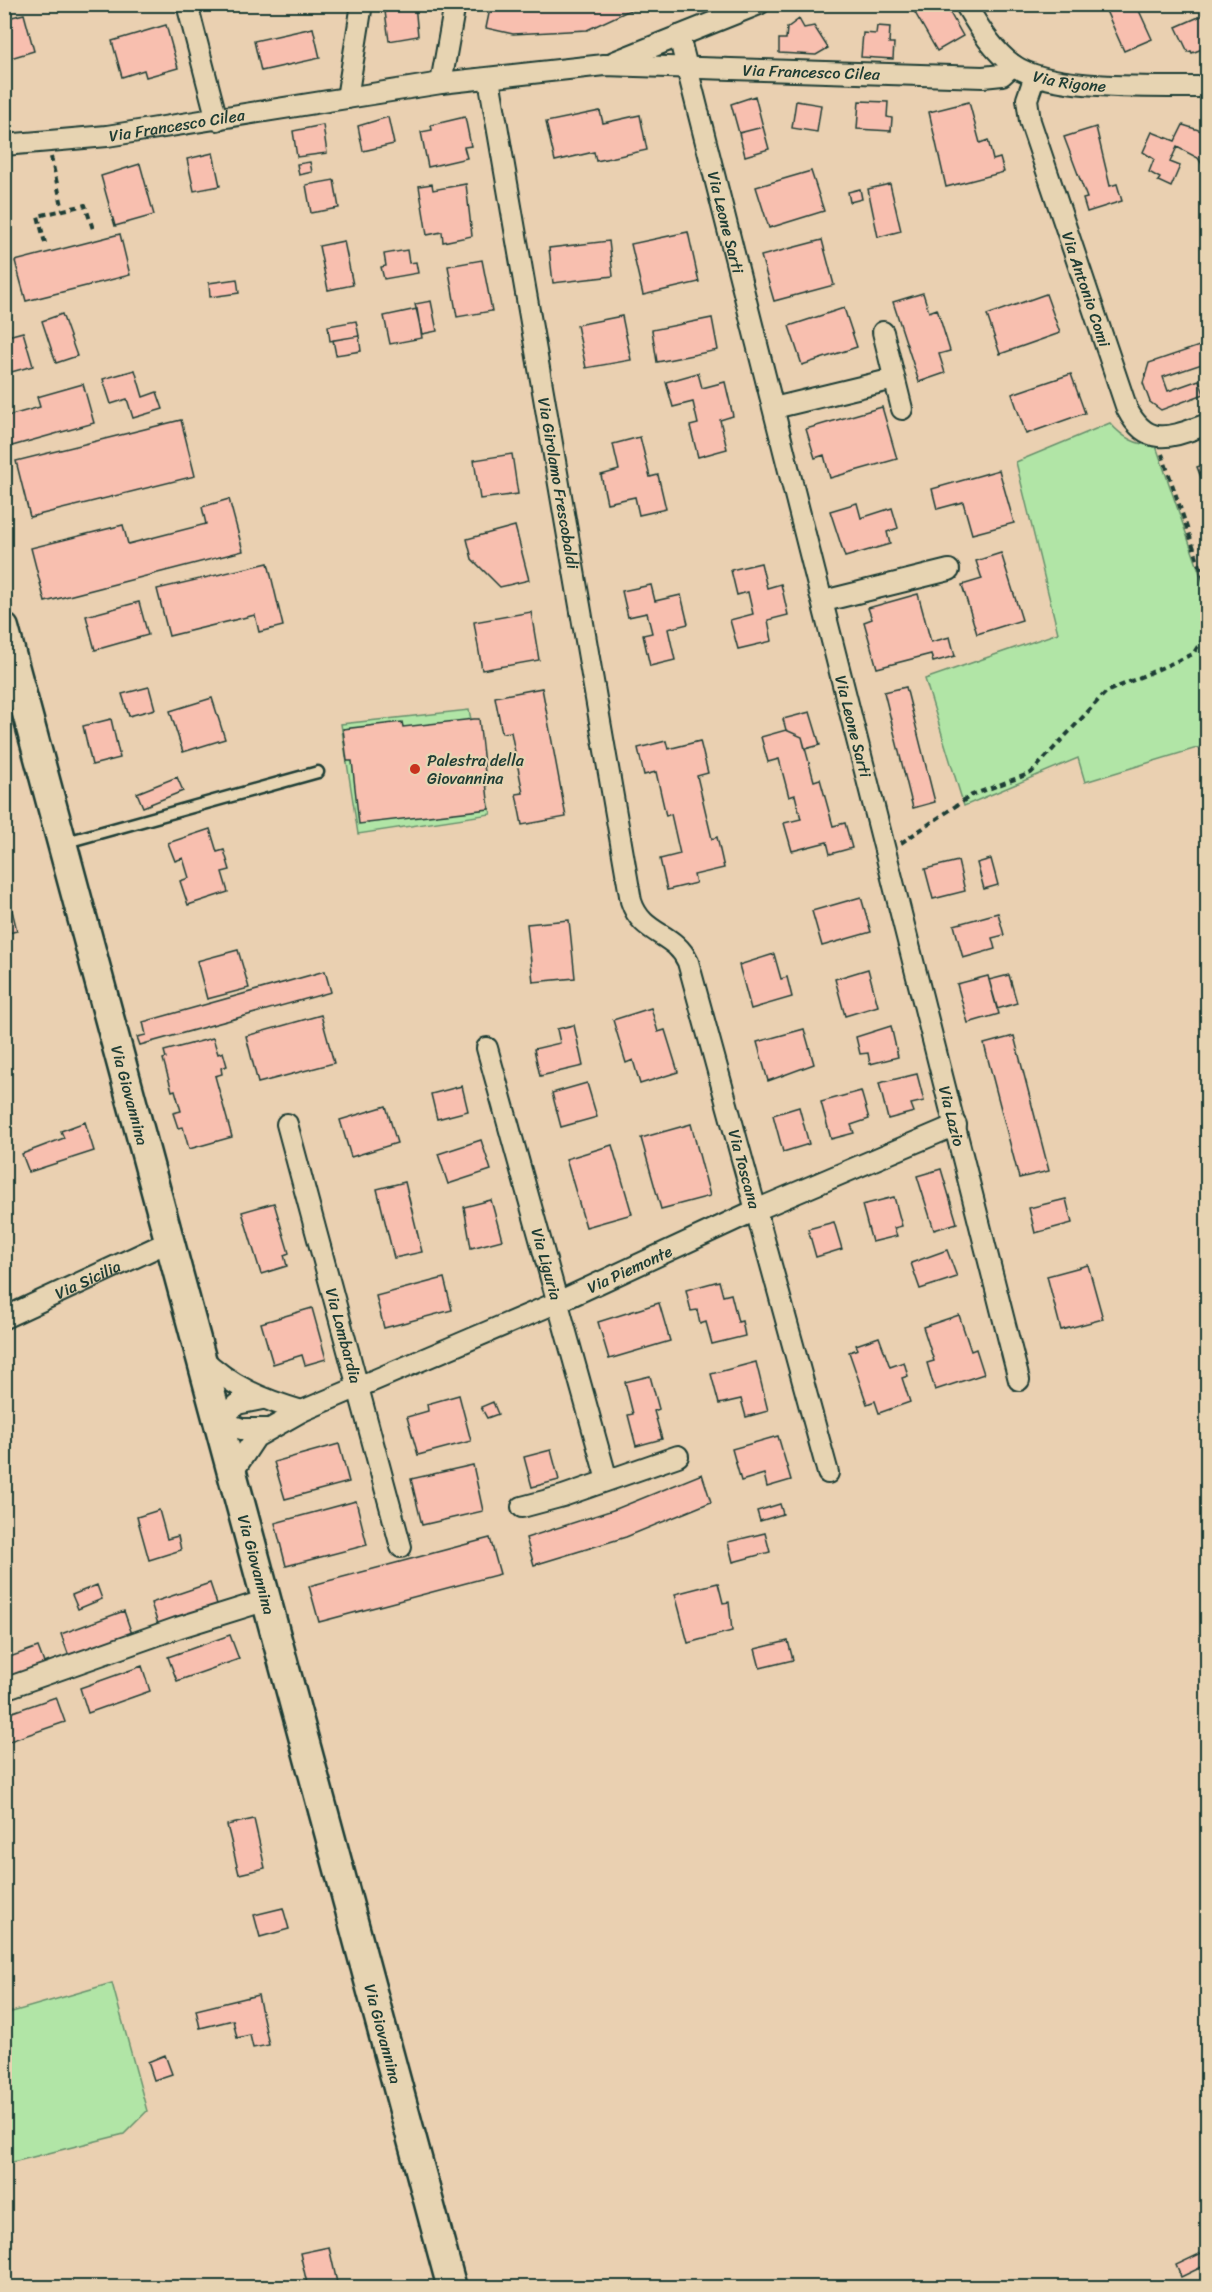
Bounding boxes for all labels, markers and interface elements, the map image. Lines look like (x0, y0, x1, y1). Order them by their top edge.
street label: Via Francesco Cilea (742, 55, 881, 89)
street label: Via Rigone (1030, 61, 1107, 101)
street label: Via Francesco Cilea (107, 100, 248, 151)
street label: Via Leone Sarti (699, 168, 753, 277)
street label: Via Antonio Comi (1053, 228, 1119, 351)
street label: Via Girolamo Frescobaldi (529, 395, 587, 572)
street label: Via Leone Sarti (826, 672, 880, 781)
place label: Palestra della Giovannina (427, 746, 525, 793)
marker: Palestra della Giovannina (408, 762, 422, 776)
street label: Via Giovannina (102, 1042, 157, 1149)
street label: Via Lazio (930, 1083, 973, 1150)
street label: Via Toscana (719, 1126, 769, 1213)
street label: Via Liguria (523, 1225, 570, 1303)
street label: Via Piemonte (582, 1237, 677, 1302)
street label: Via Sicilia (50, 1252, 126, 1308)
street label: Via Lombardia (317, 1285, 370, 1387)
street label: Via Giovannina (229, 1511, 284, 1618)
street label: Via Giovannina (356, 1981, 410, 2087)

